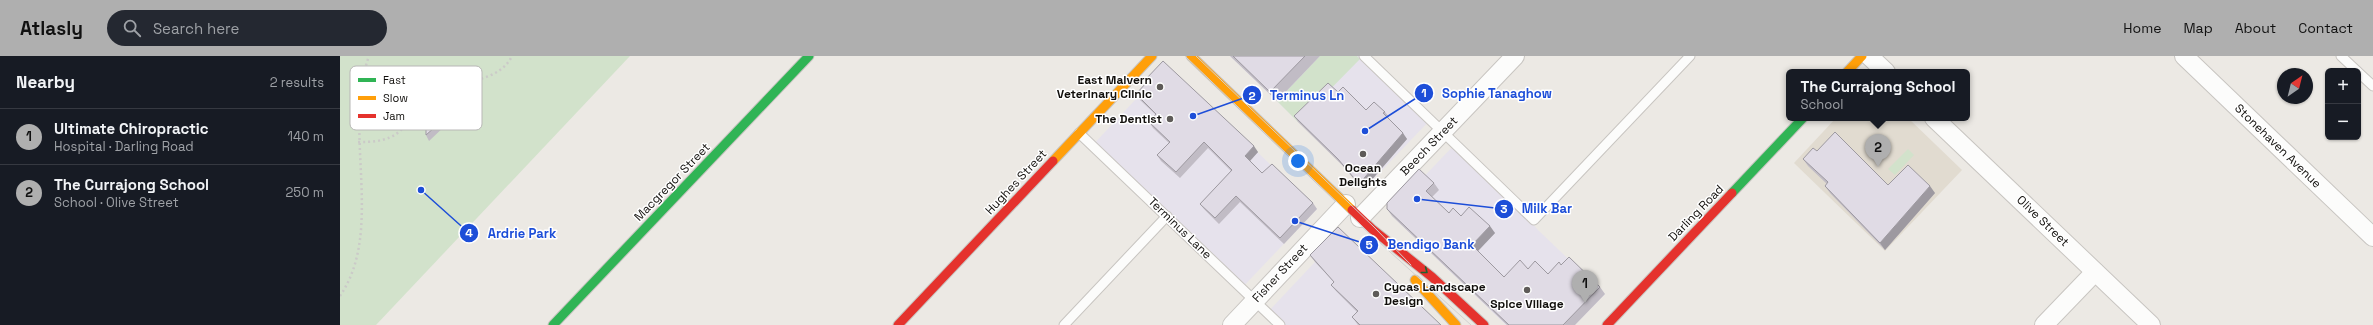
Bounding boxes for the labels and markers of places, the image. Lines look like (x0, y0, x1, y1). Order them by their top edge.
place label: East Malvern Veterinary Clinic (1057, 72, 1152, 102)
callout: Sophie Tanaghow (1414, 81, 1561, 106)
marker: East Malvern Veterinary Clinic (1155, 82, 1165, 92)
callout: Terminus Ln (1242, 83, 1352, 108)
place label: The Dentist (1095, 111, 1162, 127)
marker: The Dentist (1165, 114, 1175, 124)
pin: 2 (1865, 134, 1891, 167)
marker: Ocean Delights (1358, 149, 1368, 159)
place label: Ocean Delights (1339, 160, 1387, 190)
callout: Milk Bar (1494, 196, 1580, 221)
callout: Ardrie Park (459, 221, 564, 246)
callout: Bendigo Bank (1359, 232, 1482, 257)
pin: 1 (1572, 270, 1598, 303)
place label: Cycas Landscape Design (1384, 279, 1486, 309)
marker: Spice Village (1522, 285, 1532, 295)
marker: Cycas Landscape Design (1371, 289, 1381, 299)
place label: Spice Village (1490, 296, 1564, 312)

